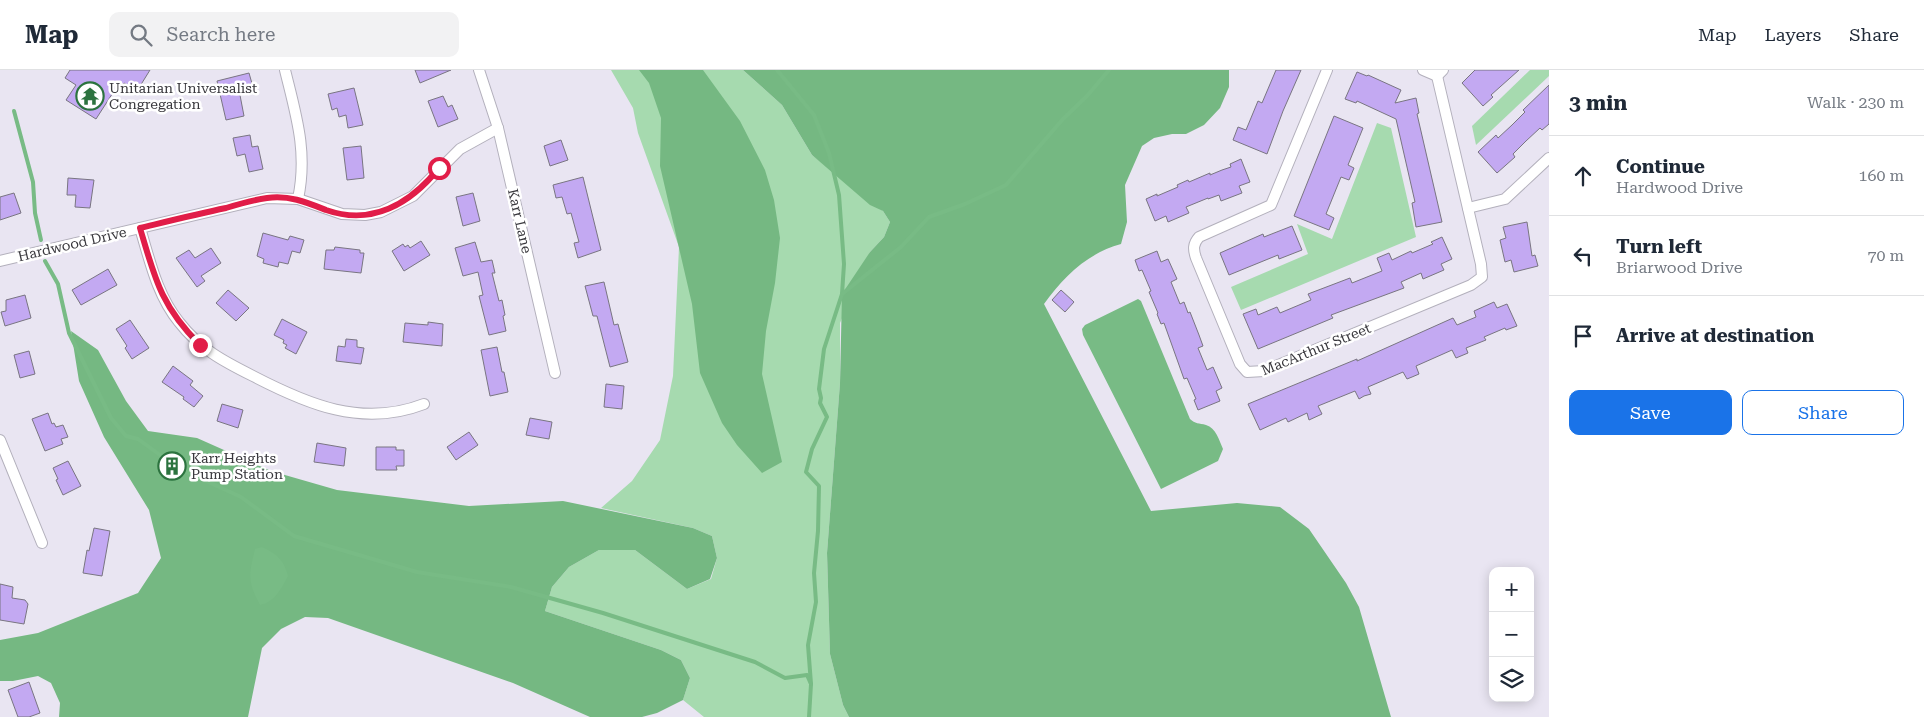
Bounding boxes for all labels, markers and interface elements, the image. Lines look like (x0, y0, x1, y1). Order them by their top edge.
search box (109, 12, 459, 57)
text: Map (25, 21, 79, 49)
icon: search (127, 21, 155, 49)
text: Search here (167, 23, 275, 46)
text: Map (1698, 24, 1737, 45)
text: Layers (1765, 24, 1821, 45)
text: Share (1849, 24, 1899, 45)
place label: Unitarian Universalist Congregation (109, 80, 257, 112)
temple icon: Unitarian Universalist Congregation (75, 81, 105, 111)
text: 3 min (1569, 91, 1627, 115)
text: Walk · 230 m (1807, 93, 1904, 112)
text: Continue (1616, 155, 1705, 178)
route start (428, 157, 451, 180)
icon: ahead (1569, 162, 1597, 190)
text: 160 m (1858, 166, 1904, 185)
text: Hardwood Drive (1616, 178, 1743, 197)
street label: Karr Lane (505, 187, 535, 255)
street label: Hardwood Drive (16, 224, 128, 264)
text: Turn left (1616, 235, 1702, 258)
icon: left (1569, 242, 1597, 270)
text: 70 m (1867, 246, 1904, 265)
text: Briarwood Drive (1616, 258, 1743, 277)
street label: MacArthur Street (1259, 320, 1373, 378)
icon: arrive (1569, 322, 1597, 350)
text: Arrive at destination (1616, 324, 1814, 347)
route end (189, 334, 212, 357)
button: Save (1569, 390, 1732, 435)
button: Share (1742, 390, 1904, 435)
place label: Karr Heights Pump Station (191, 450, 283, 482)
building icon: Karr Heights Pump Station (157, 451, 187, 481)
map controls (1489, 567, 1534, 702)
button: + (1489, 567, 1534, 612)
button: − (1489, 612, 1534, 657)
button: layers (1489, 657, 1534, 702)

